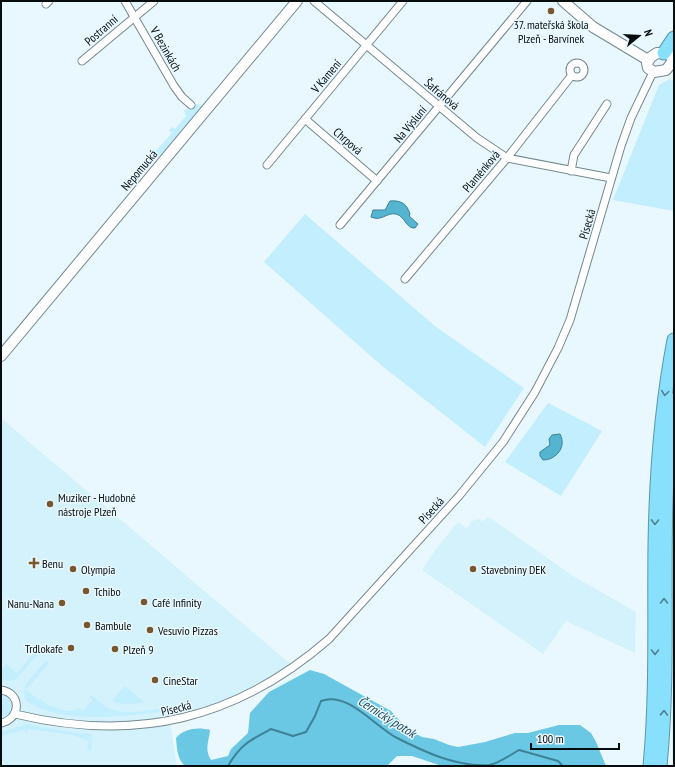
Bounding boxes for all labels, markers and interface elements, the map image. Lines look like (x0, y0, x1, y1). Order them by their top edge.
marker: 37. mateřská škola Plzeň - Barvínek (546, 6, 556, 16)
street label: Postranní (81, 11, 121, 48)
north arrow (619, 16, 659, 56)
place label: 37. mateřská škola Plzeň - Barvínek (513, 17, 589, 46)
street label: V Bezinkách (147, 23, 185, 74)
text: N (641, 28, 656, 38)
street label: V Kamení (307, 56, 345, 96)
street label: Šafránová (422, 75, 463, 113)
street label: Na Výsluní (390, 102, 430, 145)
street label: Chrpová (330, 124, 366, 158)
street label: Nepomucká (118, 146, 160, 193)
street label: Plaménková (459, 147, 503, 195)
street label: Písecká (576, 207, 598, 241)
one-way arrow (661, 390, 670, 396)
place label: Muziker - Hudobné nástroje Plzeň (58, 490, 136, 519)
street label: Písecká (415, 493, 447, 526)
marker: Muziker - Hudobné nástroje Plzeň (45, 499, 55, 509)
one-way arrow (651, 519, 659, 525)
place label: Benu (42, 556, 63, 571)
marker: Benu (29, 558, 39, 568)
place label: Olympia (81, 562, 116, 577)
place label: Stavebniny DEK (481, 562, 546, 577)
marker: Olympia (68, 564, 78, 574)
marker: Stavebniny DEK (468, 564, 478, 574)
place label: Tchibo (94, 584, 121, 599)
marker: Tchibo (81, 586, 91, 596)
place label: Café Infinity (152, 595, 202, 610)
place label: Nanu-Nana (7, 596, 54, 611)
marker: Café Infinity (139, 597, 149, 607)
marker: Nanu-Nana (57, 598, 67, 608)
one-way arrow (660, 598, 668, 604)
place label: Bambule (95, 618, 131, 633)
marker: Bambule (82, 620, 92, 630)
place label: Vesuvio Pizzas (157, 623, 218, 638)
marker: Vesuvio Pizzas (145, 625, 155, 635)
place label: Trdlokafe (25, 641, 63, 656)
place label: Plzeň 9 (123, 642, 154, 657)
marker: Trdlokafe (66, 643, 76, 653)
marker: Plzeň 9 (110, 644, 120, 654)
one-way arrow (651, 649, 659, 655)
place label: CineStar (163, 673, 199, 688)
marker: CineStar (150, 675, 160, 685)
water label: Černický potok (355, 692, 421, 743)
street label: Písecká (159, 697, 193, 719)
one-way arrow (659, 710, 668, 716)
scale bar (531, 725, 619, 751)
text: 100 m (537, 731, 564, 746)

